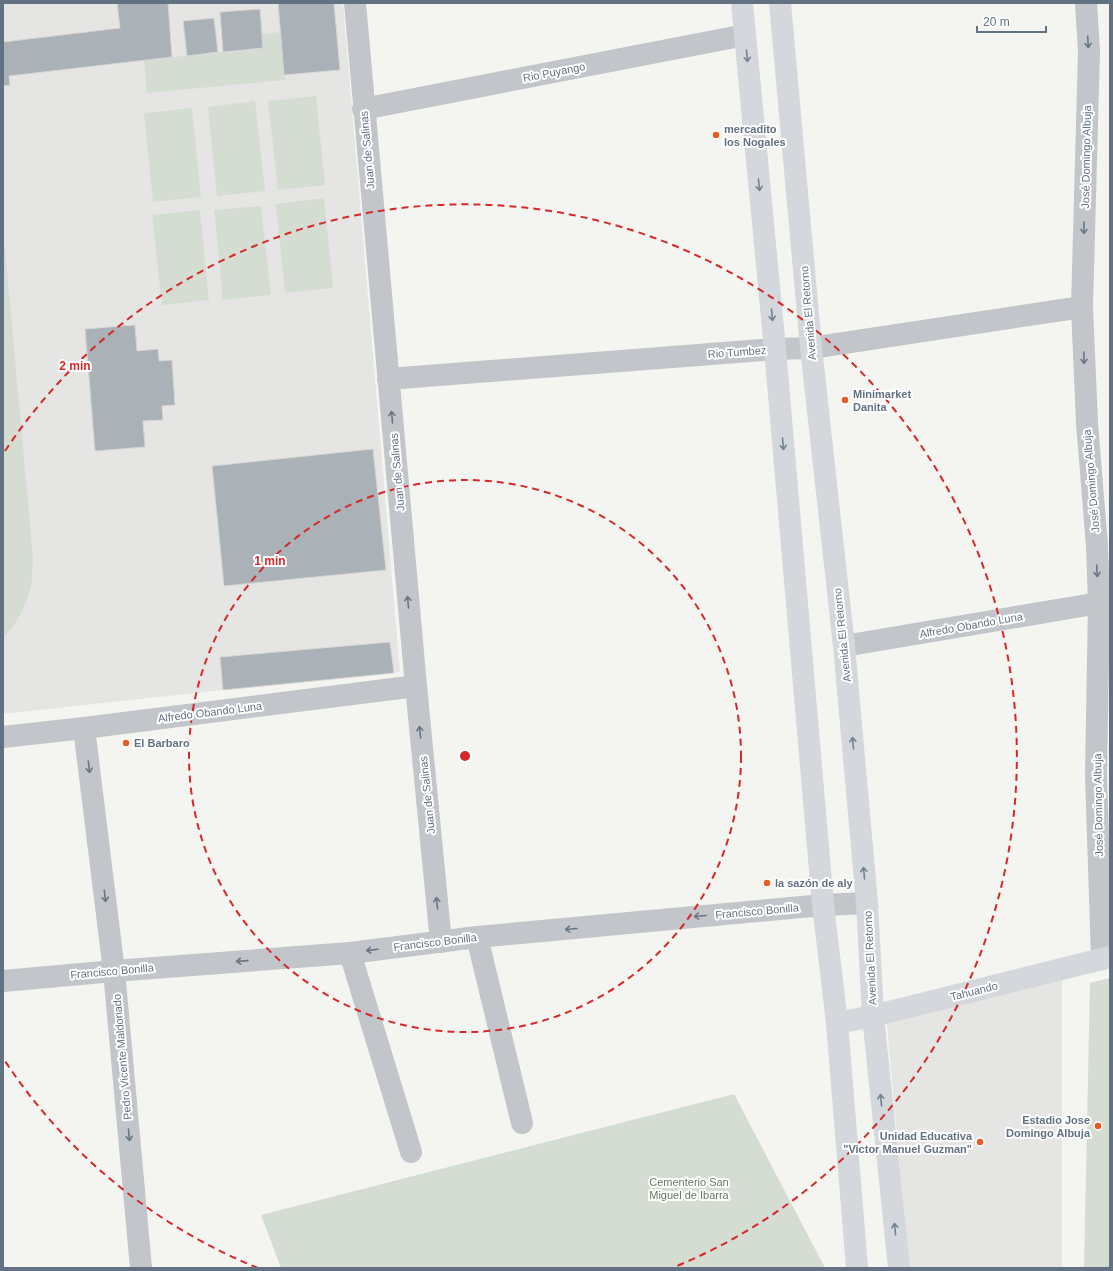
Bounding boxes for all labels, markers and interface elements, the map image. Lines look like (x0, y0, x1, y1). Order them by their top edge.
scale bar (977, 8, 1046, 34)
text: 20 m (983, 15, 1010, 29)
one-way arrow (1085, 35, 1092, 48)
one-way arrow (744, 49, 751, 62)
street label: Rio Puyango (522, 60, 586, 84)
street label: José Domingo Albuja (1079, 104, 1093, 209)
street label: Juan de Salinas (358, 110, 376, 190)
place label: mercadito los Nogales (724, 123, 786, 148)
marker: mercadito los Nogales (711, 130, 721, 140)
one-way arrow (756, 178, 763, 191)
one-way arrow (1080, 221, 1088, 234)
street label: Avenida El Retorno (798, 265, 818, 361)
one-way arrow (768, 308, 775, 321)
street label: Rio Tumbez (707, 344, 767, 360)
one-way arrow (1081, 351, 1088, 364)
text: 2 min (59, 359, 91, 373)
place label: Minimarket Danita (853, 388, 911, 413)
marker: Minimarket Danita (840, 395, 850, 405)
one-way arrow (388, 411, 396, 424)
street label: José Domingo Albuja (1080, 428, 1101, 533)
street label: Juan de Salinas (388, 432, 406, 512)
one-way arrow (779, 437, 787, 450)
text: 1 min (254, 554, 286, 568)
one-way arrow (1094, 564, 1101, 577)
street label: Avenida El Retorno (831, 587, 853, 683)
one-way arrow (405, 596, 412, 609)
street label: Alfredo Obando Luna (918, 610, 1024, 640)
street label: Alfredo Obando Luna (157, 700, 264, 724)
one-way arrow (417, 726, 424, 739)
place label: El Barbaro (134, 737, 190, 749)
one-way arrow (849, 737, 856, 750)
marker: El Barbaro (121, 738, 131, 748)
centre of rings (458, 749, 472, 763)
street label: José Domingo Albuja (1091, 752, 1105, 857)
street label: Juan de Salinas (417, 755, 437, 835)
one-way arrow (85, 760, 93, 773)
one-way arrow (860, 867, 868, 880)
place label: la sazón de aly (775, 877, 854, 889)
marker: la sazón de aly (762, 878, 772, 888)
one-way arrow (101, 889, 109, 902)
one-way arrow (434, 897, 441, 910)
street label: Francisco Bonilla (715, 901, 800, 921)
street label: Avenida El Retorno (862, 910, 878, 1006)
one-way arrow (694, 913, 707, 920)
one-way arrow (565, 925, 578, 932)
street label: Francisco Bonilla (393, 931, 478, 953)
one-way arrow (366, 946, 379, 954)
one-way arrow (236, 957, 249, 964)
street label: Francisco Bonilla (70, 961, 155, 981)
street label: Tahuando (949, 979, 999, 1003)
street label: Pedro Vicente Maldonado (111, 994, 133, 1120)
one-way arrow (878, 1094, 885, 1107)
place label: Estadio Jose Domingo Albuja (1006, 1114, 1091, 1139)
marker: Estadio Jose Domingo Albuja (1093, 1121, 1103, 1131)
one-way arrow (125, 1128, 133, 1141)
place label: Unidad Educativa "Victor Manuel Guzman" (843, 1130, 973, 1155)
marker: Unidad Educativa "Victor Manuel Guzman" (975, 1137, 985, 1147)
park label: Cementerio San Miguel de Ibarra (649, 1176, 730, 1201)
one-way arrow (891, 1223, 898, 1236)

